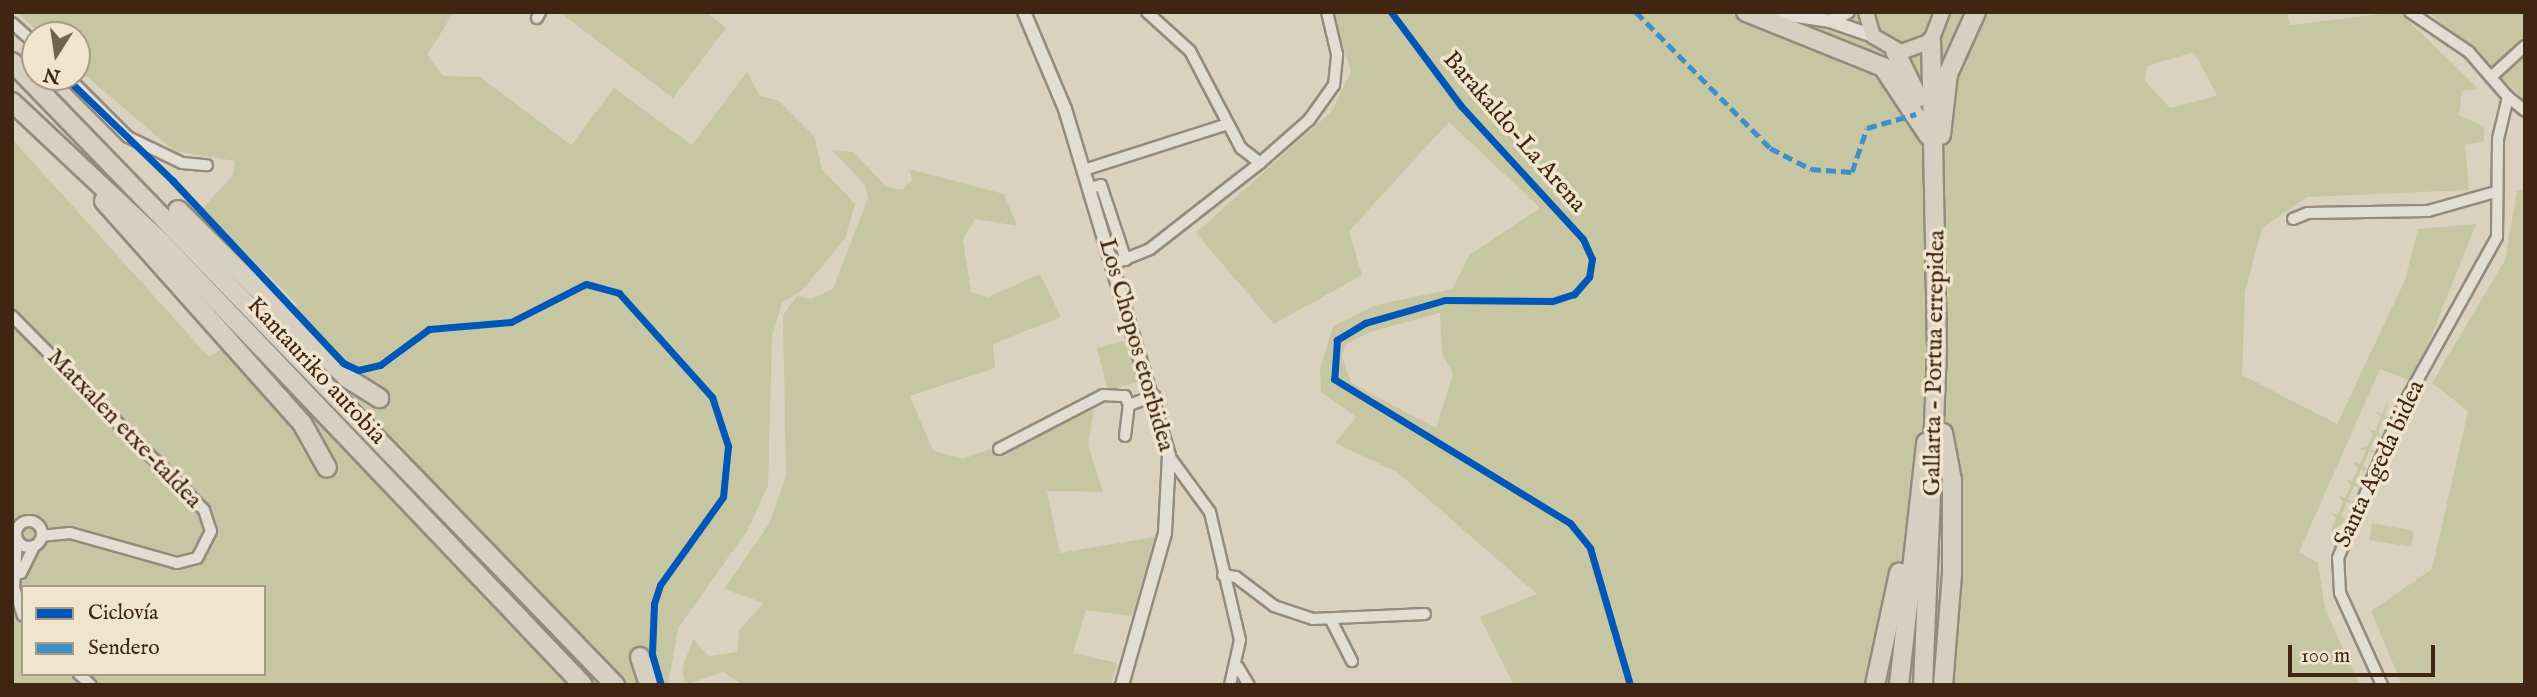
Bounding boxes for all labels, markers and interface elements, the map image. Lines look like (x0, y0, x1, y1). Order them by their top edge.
north arrow (21, 21, 91, 91)
street label: Barakaldo-La Arena (1436, 46, 1592, 218)
text: N (42, 61, 63, 88)
street label: Gallarta - Portua errepidea (1918, 230, 1952, 496)
street label: Los Chopos etorbidea (1092, 235, 1180, 455)
street label: Kantauriko autobia (240, 291, 392, 451)
street label: Matxalen etxe-taldea (40, 343, 208, 515)
street label: Santa Ageda bidea (2329, 376, 2431, 552)
legend (21, 585, 266, 676)
text: Ciclovía (88, 600, 158, 627)
scale bar (2292, 630, 2439, 674)
text: Sendero (88, 635, 159, 662)
text: 100 m (2301, 643, 2350, 670)

